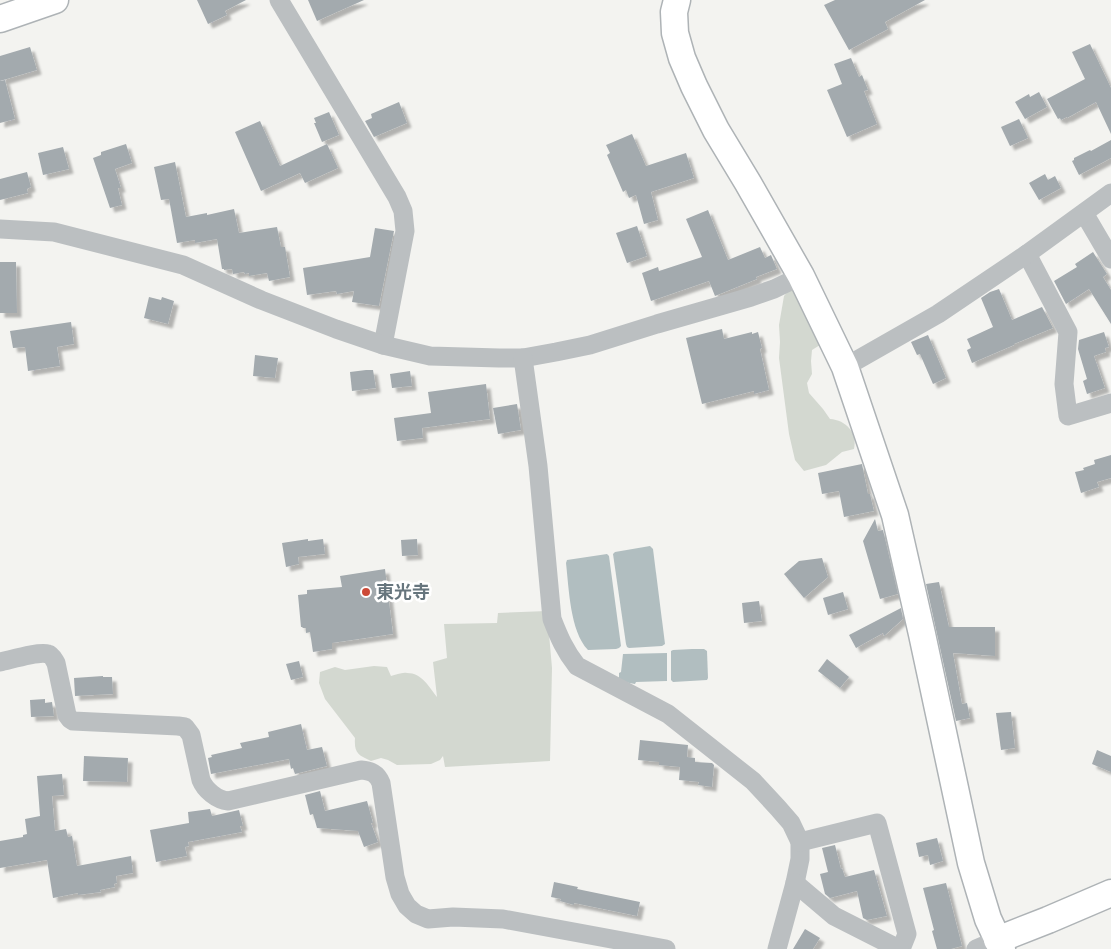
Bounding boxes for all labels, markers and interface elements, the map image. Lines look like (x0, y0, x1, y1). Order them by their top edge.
place label: 東光寺 (376, 579, 430, 603)
marker: 東光寺 (360, 586, 372, 598)

